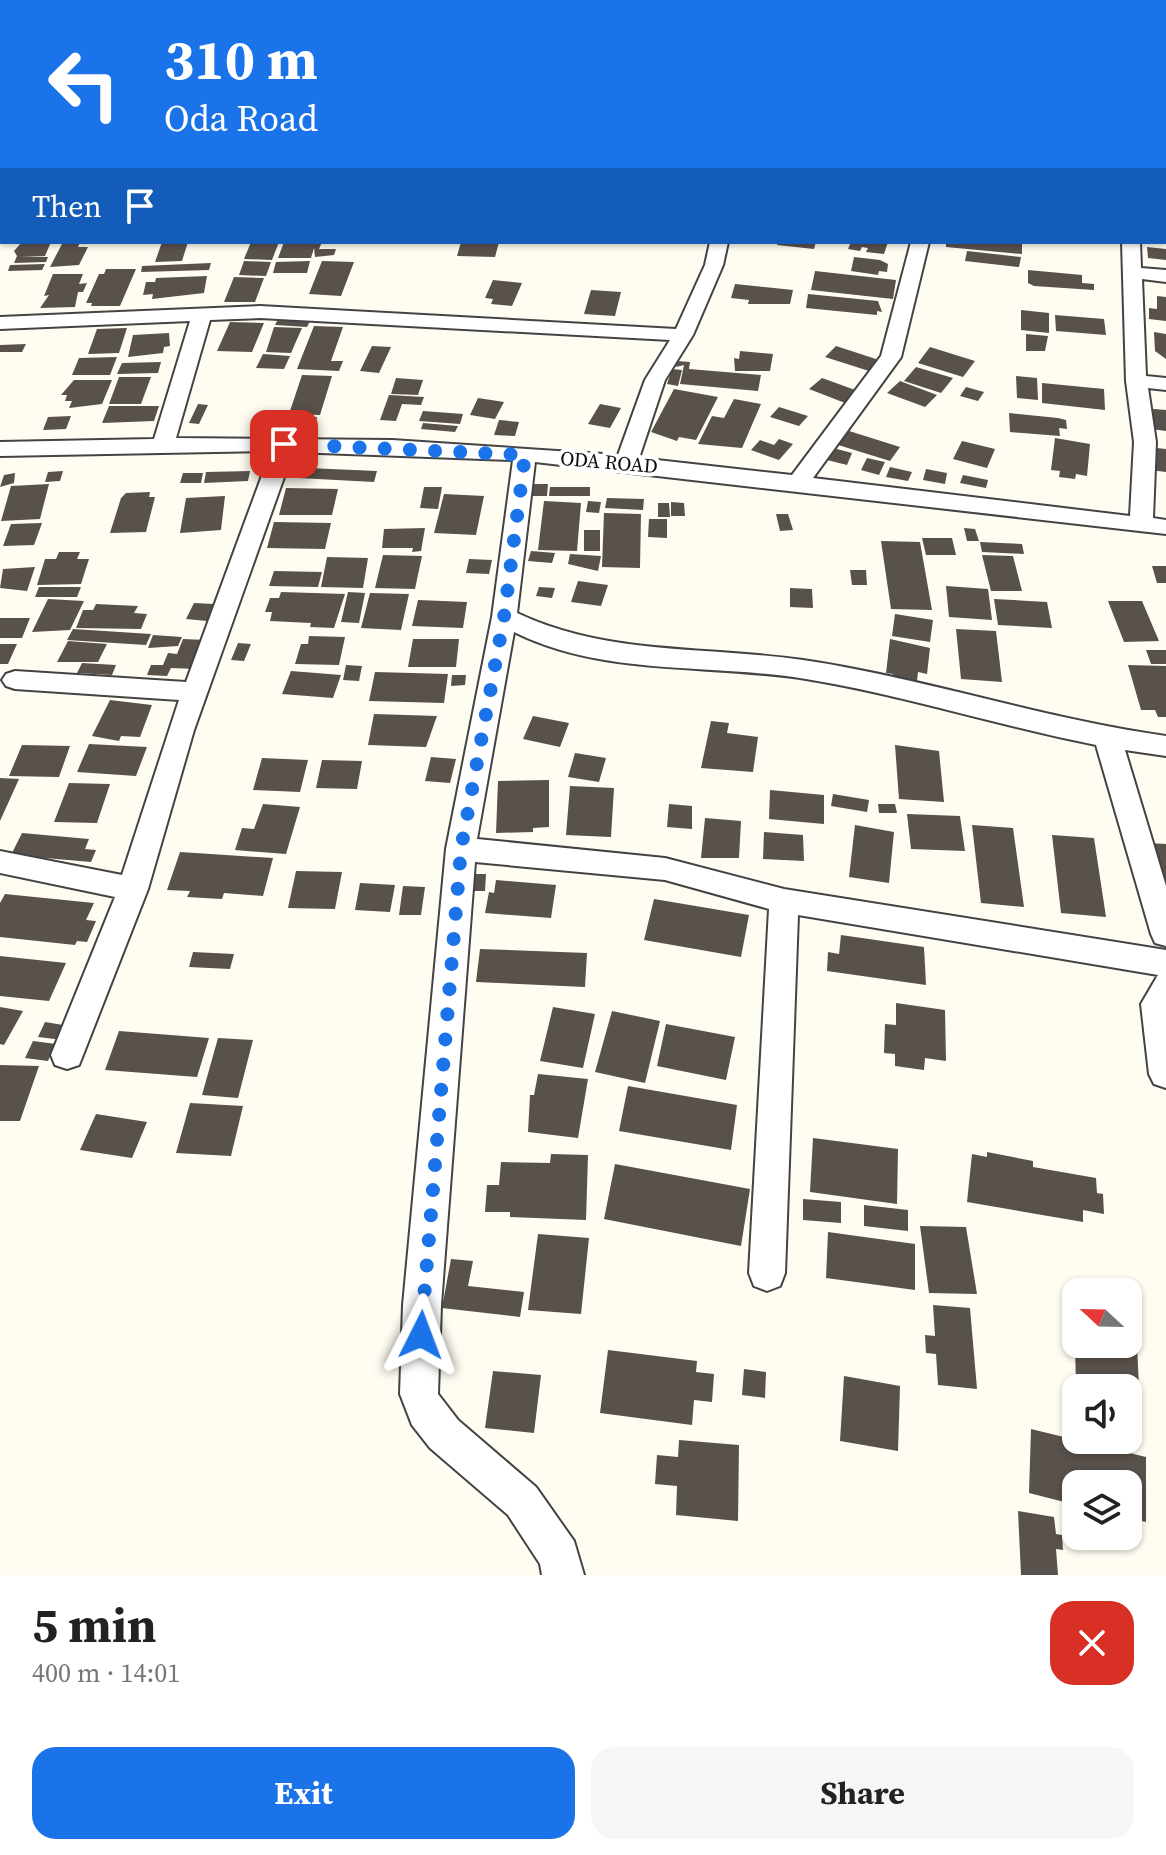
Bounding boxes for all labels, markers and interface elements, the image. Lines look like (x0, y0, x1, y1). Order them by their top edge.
text: 310 m (164, 21, 318, 98)
icon: left (32, 32, 136, 136)
text: Oda Road (164, 94, 318, 143)
icon: arrive (118, 184, 162, 228)
text: Then (32, 186, 102, 227)
pin (250, 410, 318, 478)
icon: arrive (262, 422, 306, 466)
street label: ODA ROAD (559, 444, 659, 480)
north arrow (1062, 1278, 1142, 1358)
map controls (1062, 1278, 1142, 1550)
position arrow (379, 1293, 463, 1377)
button: sound (1062, 1374, 1142, 1454)
button: layers (1062, 1470, 1142, 1550)
text: 5 min (32, 1592, 157, 1658)
button: close (1050, 1601, 1134, 1685)
text: 400 m · 14:01 (32, 1655, 180, 1691)
button: Exit (32, 1747, 575, 1839)
button: Share (591, 1747, 1134, 1839)

